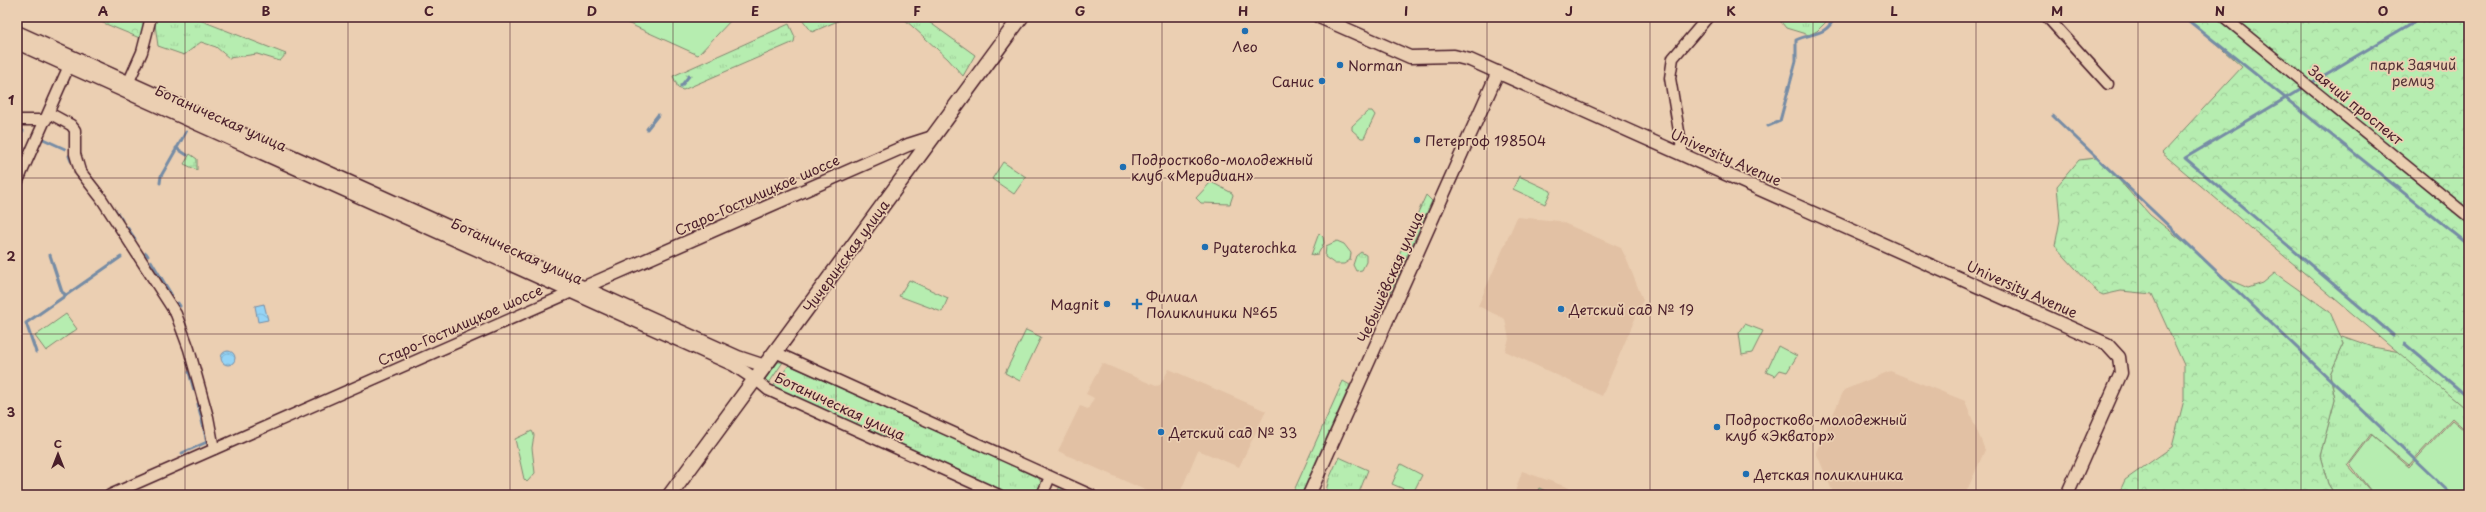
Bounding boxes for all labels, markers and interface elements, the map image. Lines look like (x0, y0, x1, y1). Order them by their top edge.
text: A (98, 1, 108, 20)
text: B (262, 1, 271, 20)
text: C (424, 1, 434, 20)
text: D (587, 1, 597, 20)
text: E (751, 1, 759, 20)
text: F (913, 1, 921, 20)
text: G (1075, 1, 1085, 20)
text: H (1238, 1, 1248, 20)
text: I (1404, 1, 1408, 20)
text: J (1565, 1, 1573, 20)
text: K (1726, 1, 1736, 20)
text: L (1890, 1, 1898, 20)
text: M (2051, 1, 2063, 20)
text: N (2215, 1, 2225, 20)
text: O (2378, 1, 2388, 20)
marker: Лео (1240, 26, 1250, 36)
place label: Лео (1232, 36, 1258, 57)
park label: парк Заячий ремиз (2370, 54, 2456, 91)
place label: Norman (1348, 55, 1403, 76)
marker: Norman (1335, 60, 1345, 70)
street label: Заячий проспект (2304, 60, 2408, 150)
place label: Санис (1272, 71, 1314, 92)
marker: Санис (1317, 76, 1327, 86)
street label: Ботаническая улица (152, 79, 290, 157)
text: 1 (8, 90, 14, 109)
street label: University Avenue (1667, 123, 1785, 191)
place label: Петергоф 198504 (1425, 130, 1546, 151)
marker: Петергоф 198504 (1412, 135, 1422, 145)
street label: Старо-Гостилицкое шоссе (671, 149, 843, 241)
place label: Подростково-молодежный клуб «Меридиан» (1131, 149, 1313, 186)
marker: Подростково-молодежный клуб «Меридиан» (1118, 162, 1128, 172)
street label: Чичеринская улица (798, 195, 894, 317)
street label: Чебышёвская улица (1352, 208, 1429, 346)
street label: Ботаническая улица (448, 212, 586, 290)
place label: Pyaterochka (1213, 237, 1297, 258)
marker: Pyaterochka (1200, 242, 1210, 252)
text: 2 (6, 246, 16, 265)
street label: University Avenue (1963, 255, 2081, 323)
street label: Старо-Гостилицкое шоссе (374, 279, 546, 371)
place label: Филиал Поликлиники №65 (1146, 286, 1278, 323)
place label: Magnit (1051, 294, 1099, 315)
marker: Филиал Поликлиники №65 (1131, 298, 1143, 310)
marker: Magnit (1102, 299, 1112, 309)
place label: Детский сад № 19 (1568, 299, 1694, 320)
marker: Детский сад № 19 (1556, 304, 1566, 314)
street label: Ботаническая улица (771, 366, 909, 446)
text: 3 (7, 402, 16, 421)
place label: Подростково-молодежный клуб «Экватор» (1725, 409, 1907, 446)
place label: Детский сад № 33 (1168, 422, 1297, 443)
marker: Подростково-молодежный клуб «Экватор» (1712, 422, 1722, 432)
marker: Детский сад № 33 (1156, 427, 1166, 437)
north arrow (38, 434, 78, 474)
text: С (54, 435, 62, 452)
place label: Детская поликлиника (1753, 464, 1904, 485)
marker: Детская поликлиника (1741, 469, 1751, 479)

